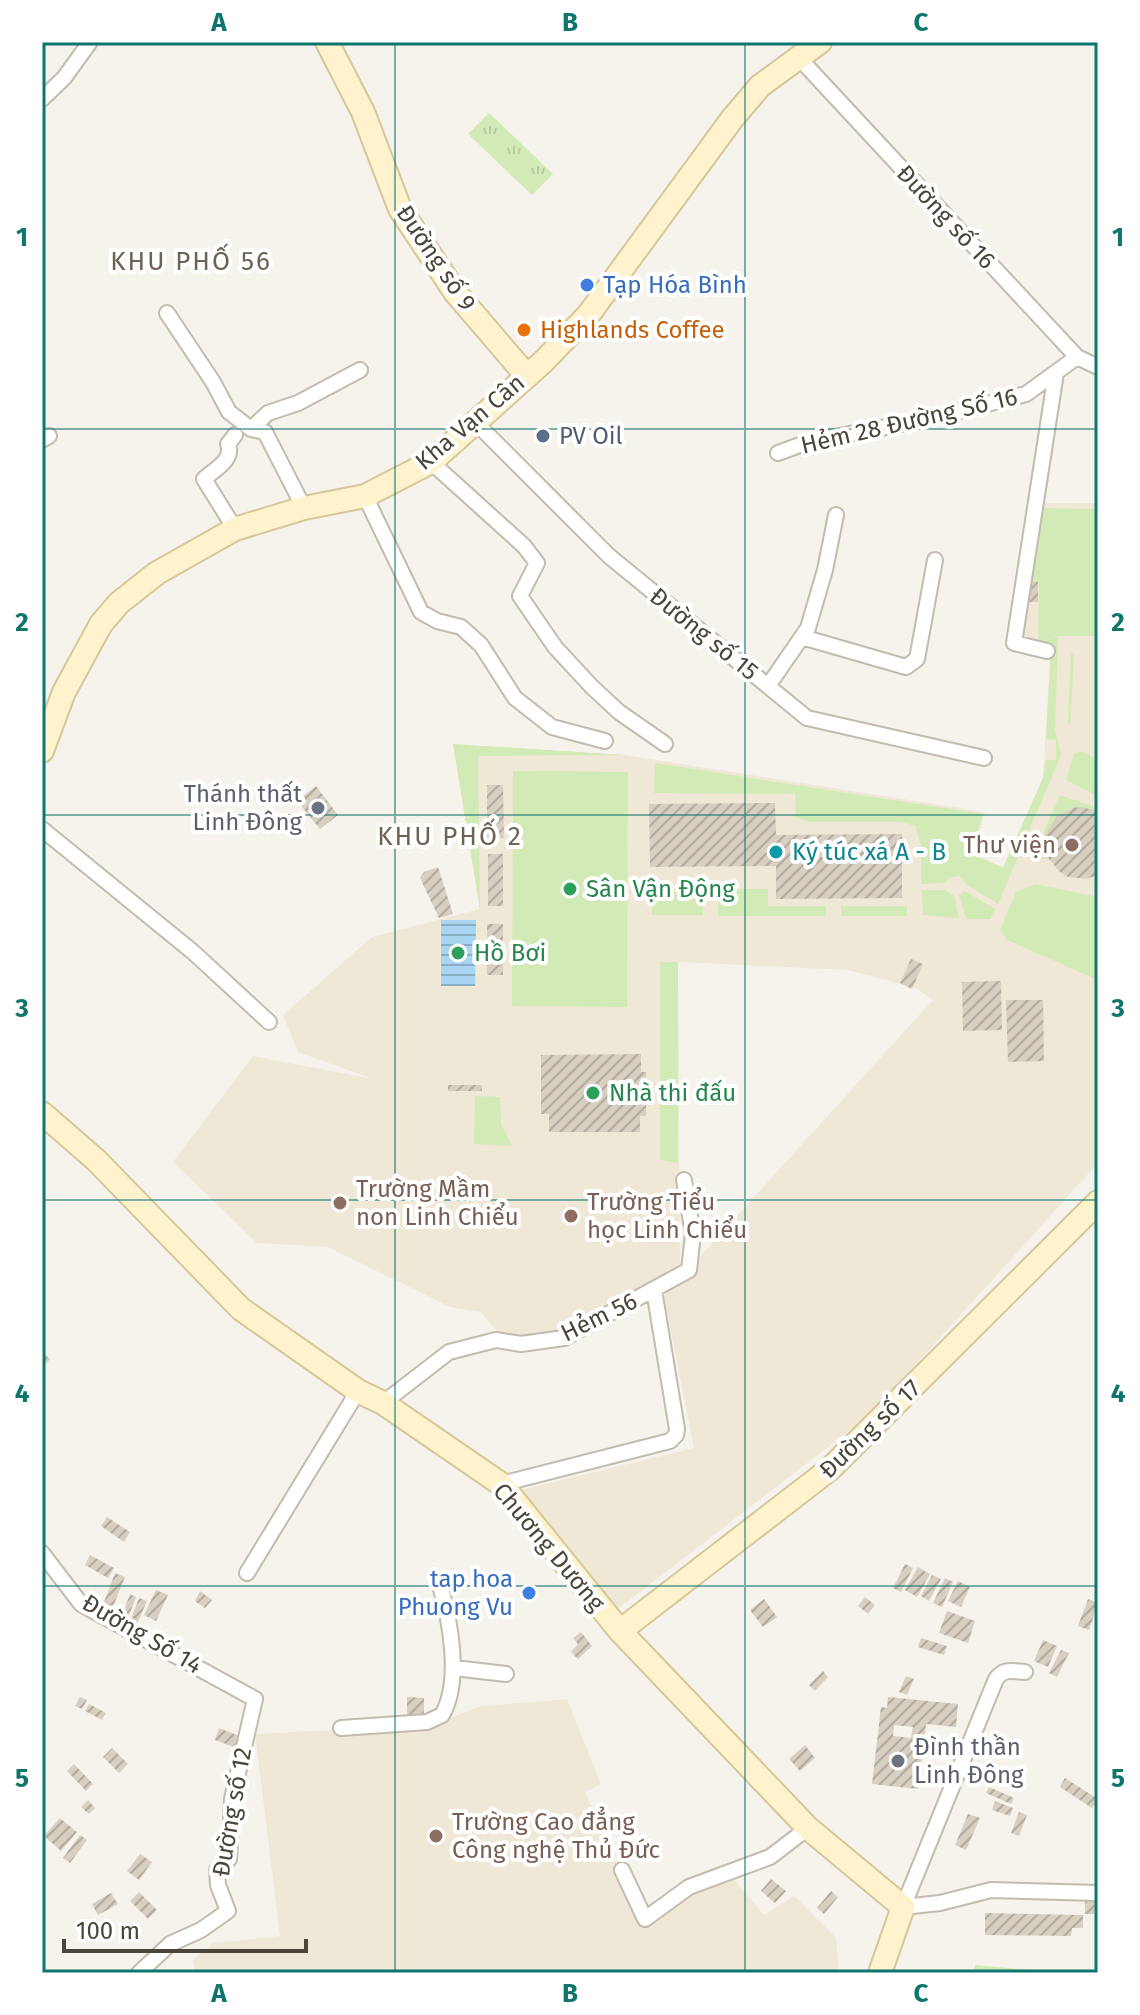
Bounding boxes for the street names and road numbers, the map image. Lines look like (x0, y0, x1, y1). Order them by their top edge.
street label: Đường số 16 (891, 159, 1001, 275)
street label: Đường số 9 (391, 200, 481, 316)
street label: Kha Vạn Cân (410, 368, 530, 476)
street label: Hẻm 28 Đường Số 16 (798, 382, 1020, 460)
street label: Đường số 15 (644, 582, 764, 686)
street label: Hẻm 56 (556, 1287, 642, 1347)
street label: Đường số 17 (814, 1374, 926, 1484)
street label: Chương Dương (487, 1477, 611, 1617)
street label: Đường Số 14 (77, 1589, 207, 1680)
street label: Đường số 12 (207, 1745, 257, 1879)

